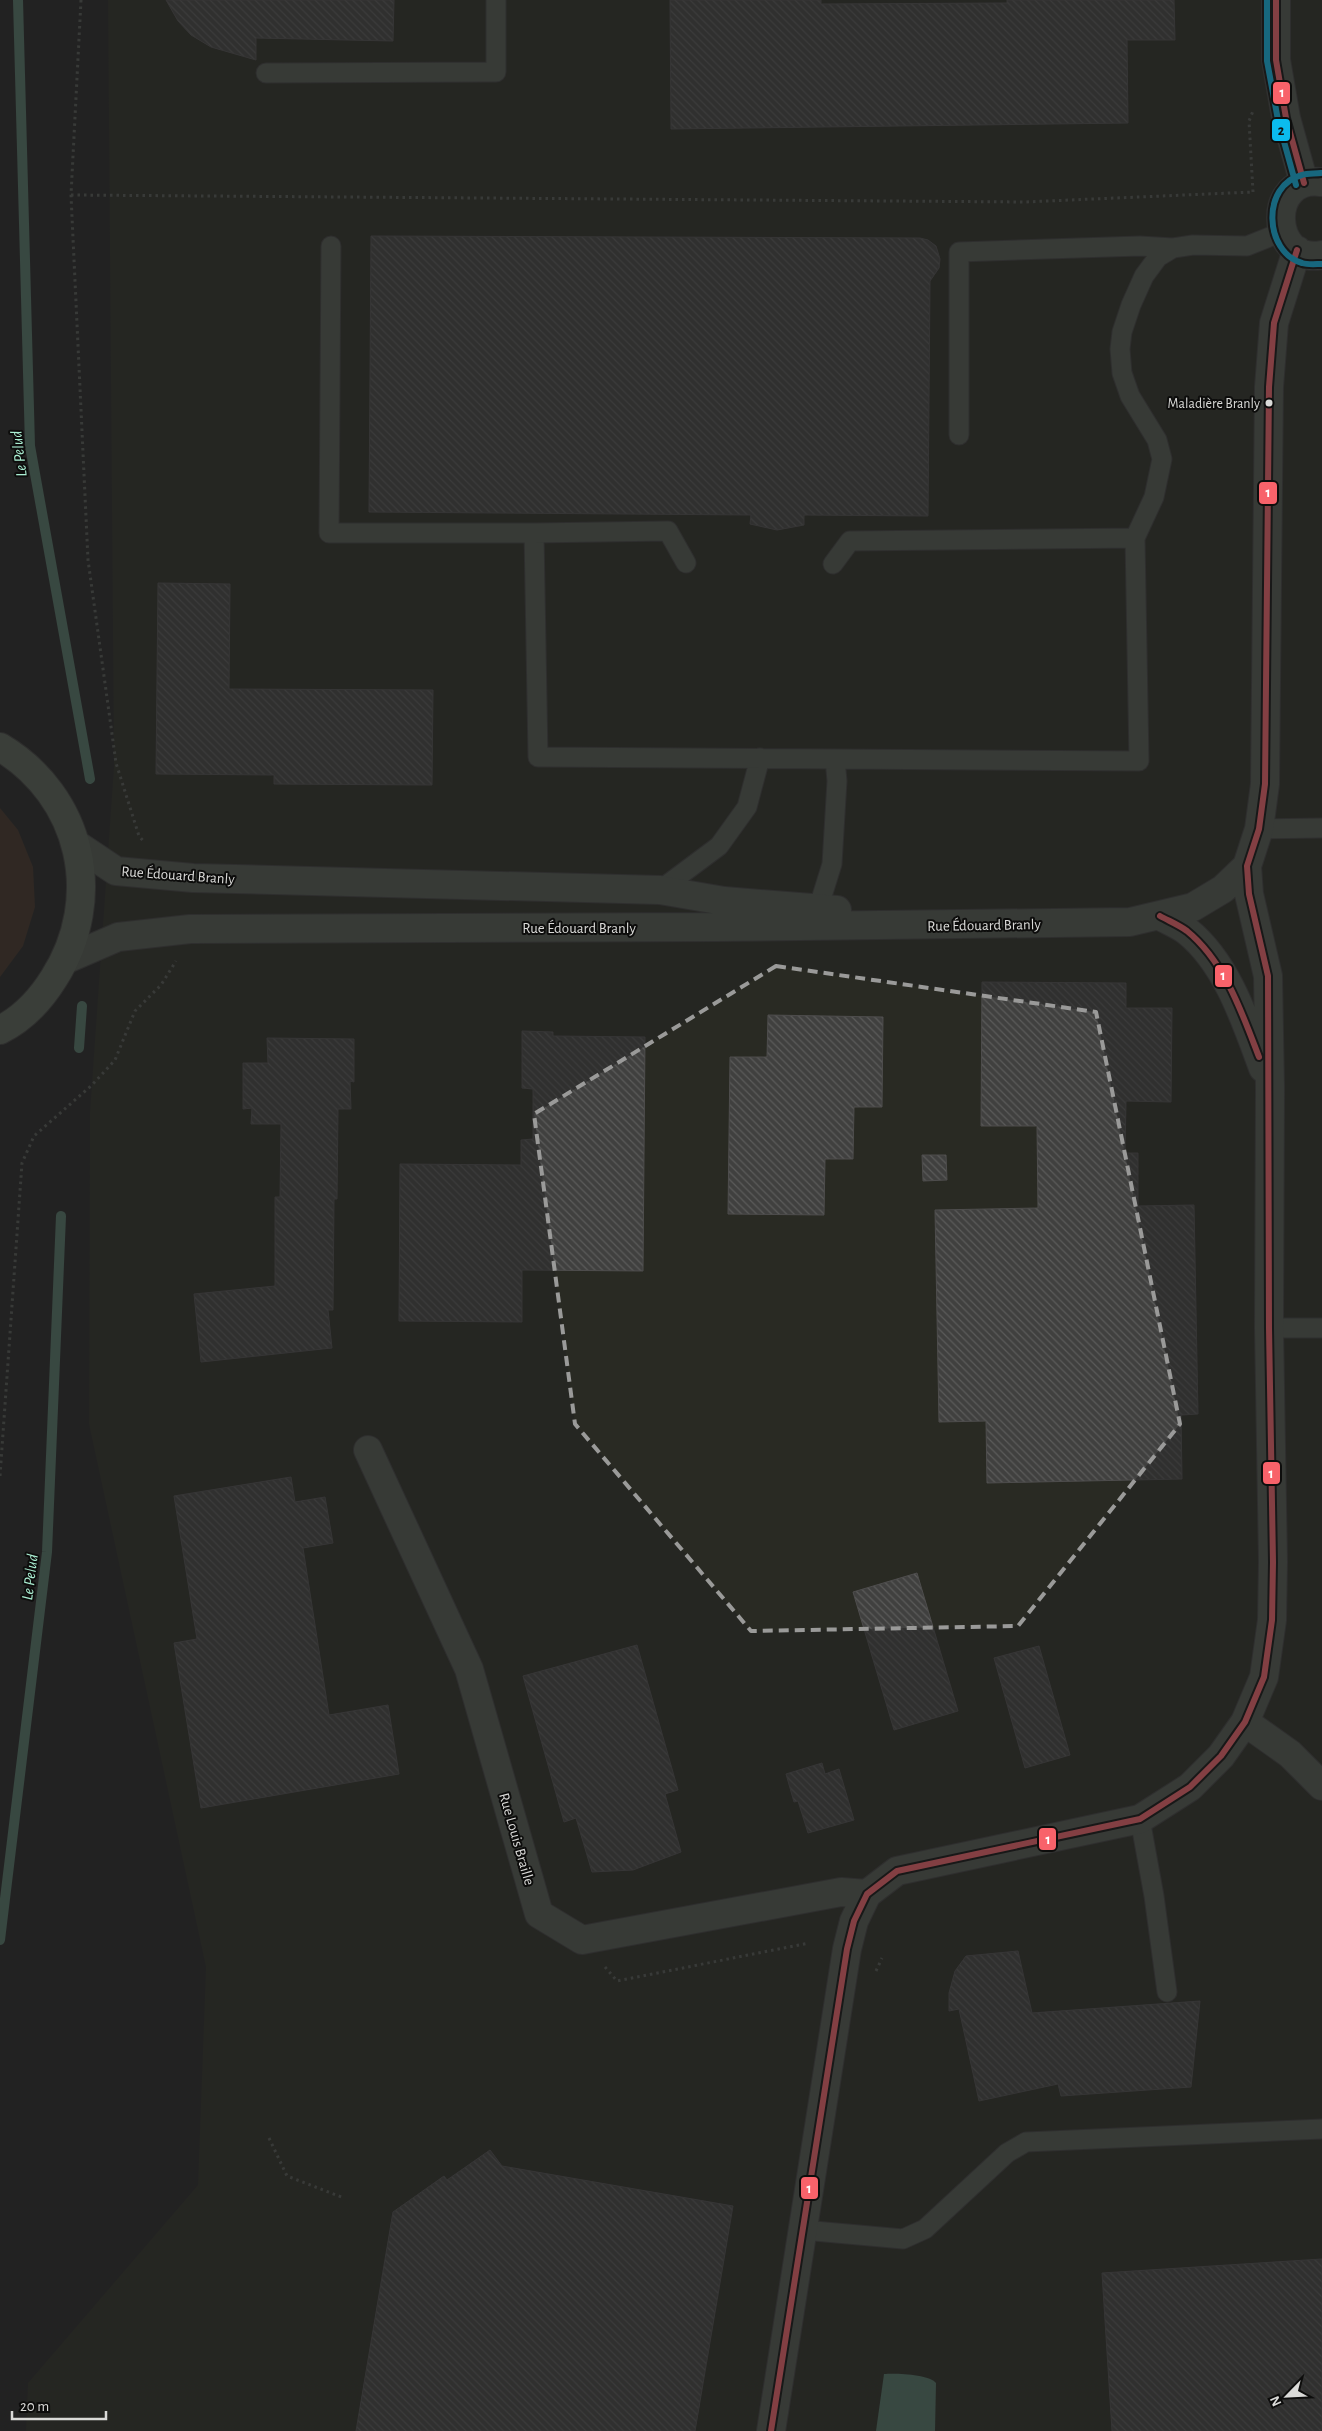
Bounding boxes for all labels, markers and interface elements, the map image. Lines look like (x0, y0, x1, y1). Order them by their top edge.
line badge: 1 (1272, 81, 1291, 105)
text: 1 (1279, 86, 1285, 100)
line badge: 2 (1271, 118, 1291, 142)
text: 2 (1278, 124, 1285, 138)
place label: Maladière Branly (1168, 397, 1260, 411)
marker: Maladière Branly (1264, 398, 1274, 408)
water label: Le Pelud (8, 430, 30, 478)
line badge: 1 (1258, 481, 1278, 505)
text: 1 (1265, 486, 1271, 500)
street label: Rue Édouard Branly (121, 862, 236, 887)
street label: Rue Édouard Branly (927, 915, 1042, 934)
street label: Rue Édouard Branly (522, 919, 636, 936)
line badge: 1 (1214, 964, 1233, 988)
text: 1 (1220, 969, 1226, 983)
line badge: 1 (1262, 1461, 1281, 1485)
text: 1 (1268, 1467, 1274, 1481)
water label: Le Pelud (19, 1553, 41, 1601)
street label: Rue Louis Braille (496, 1791, 537, 1887)
line badge: 1 (1038, 1827, 1057, 1851)
text: 1 (1045, 1833, 1051, 1847)
line badge: 1 (800, 2176, 819, 2200)
text: 1 (806, 2182, 812, 2196)
north arrow (1262, 2371, 1312, 2421)
scale bar (12, 2388, 106, 2420)
text: N (1268, 2394, 1284, 2408)
text: 20 m (20, 2399, 49, 2414)

